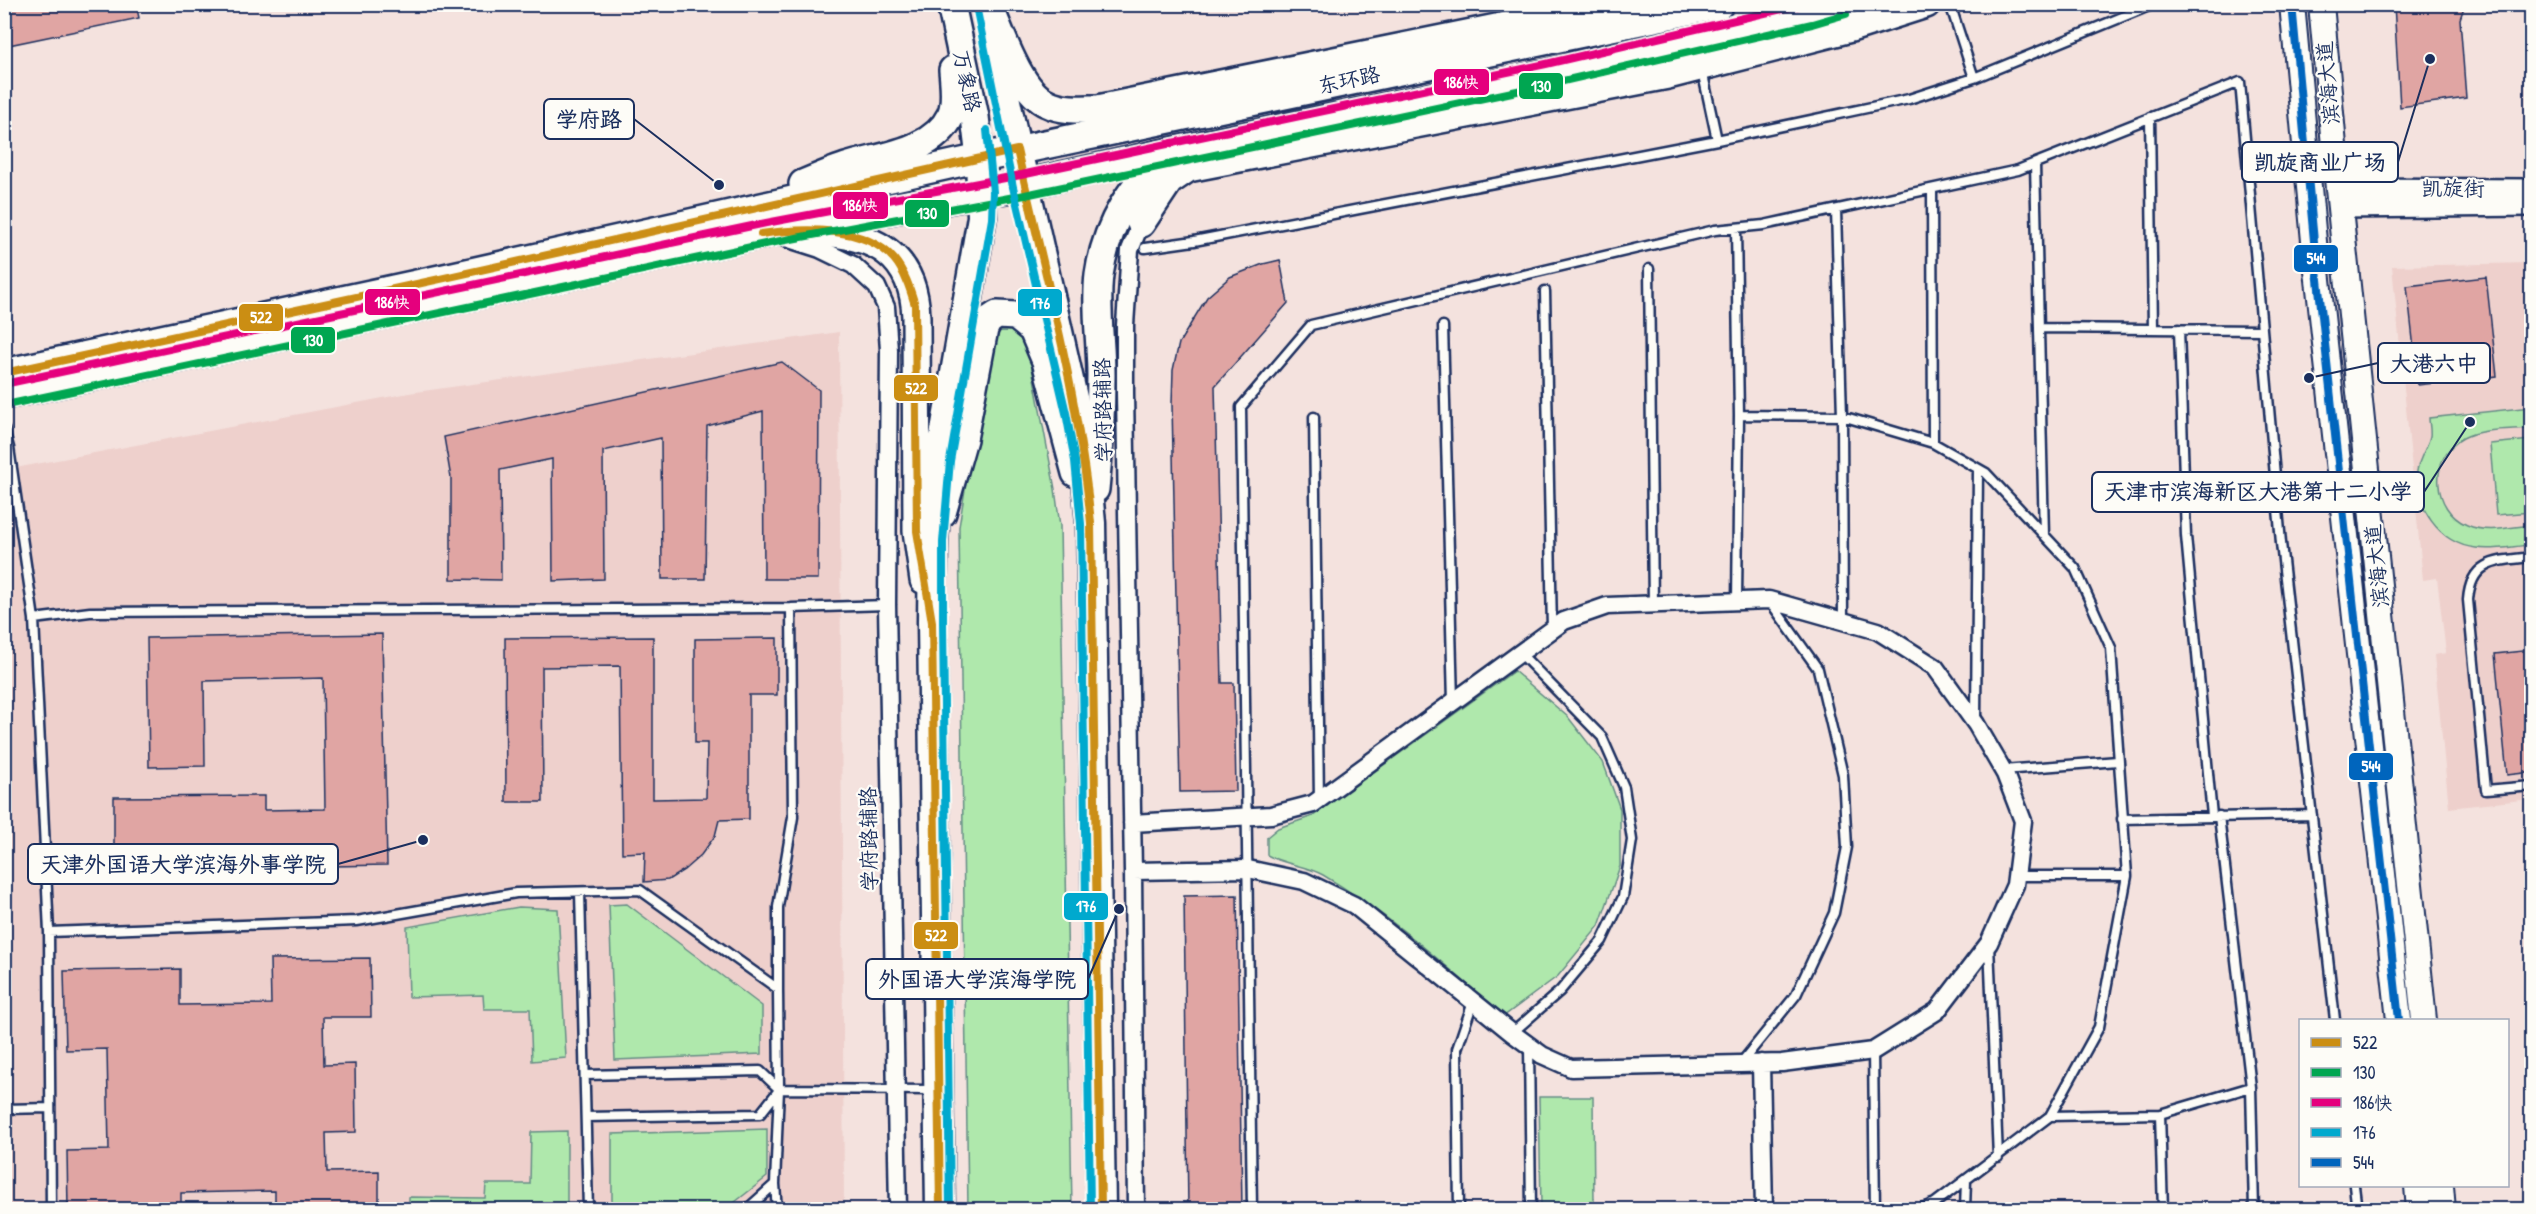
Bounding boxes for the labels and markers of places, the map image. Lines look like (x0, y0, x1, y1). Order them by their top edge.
callout: 学府路 (544, 99, 634, 139)
callout: 凯旋商业广场 (2242, 142, 2398, 182)
callout: 大港六中 (2378, 343, 2490, 383)
callout: 天津市滨海新区大港第十二小学 (2092, 472, 2424, 512)
callout: 天津外国语大学滨海外事学院 (28, 844, 338, 884)
callout: 外国语大学滨海学院 (866, 959, 1088, 999)

